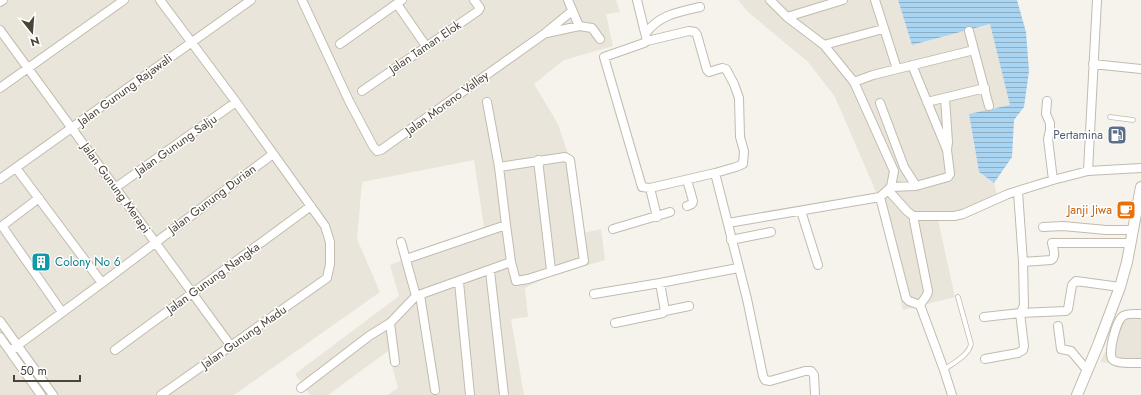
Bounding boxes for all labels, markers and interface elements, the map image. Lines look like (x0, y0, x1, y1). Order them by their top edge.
north arrow (12, 12, 52, 52)
street label: Jalan Taman Elok (384, 16, 465, 79)
text: N (28, 33, 41, 50)
street label: Jalan Gunung Rajawali (72, 49, 176, 132)
street label: Jalan Moreno Valley (400, 66, 493, 141)
street label: Jalan Gunung Salju (130, 110, 221, 181)
fuel station icon: Pertamina (1106, 124, 1128, 146)
place label: Pertamina (1053, 126, 1103, 144)
street label: Jalan Gunung Merapi (76, 137, 155, 237)
street label: Jalan Gunung Durian (163, 160, 260, 239)
cafe icon: Janji Jiwa (1115, 199, 1137, 221)
place label: Janji Jiwa (1065, 201, 1112, 219)
street label: Jalan Gunung Nangka (161, 238, 263, 319)
building icon: Colony No 6 (30, 251, 52, 273)
place label: Colony No 6 (55, 253, 121, 271)
street label: Jalan Gunung Madu (196, 301, 290, 374)
scale bar (14, 357, 80, 383)
text: 50 m (20, 362, 47, 380)

